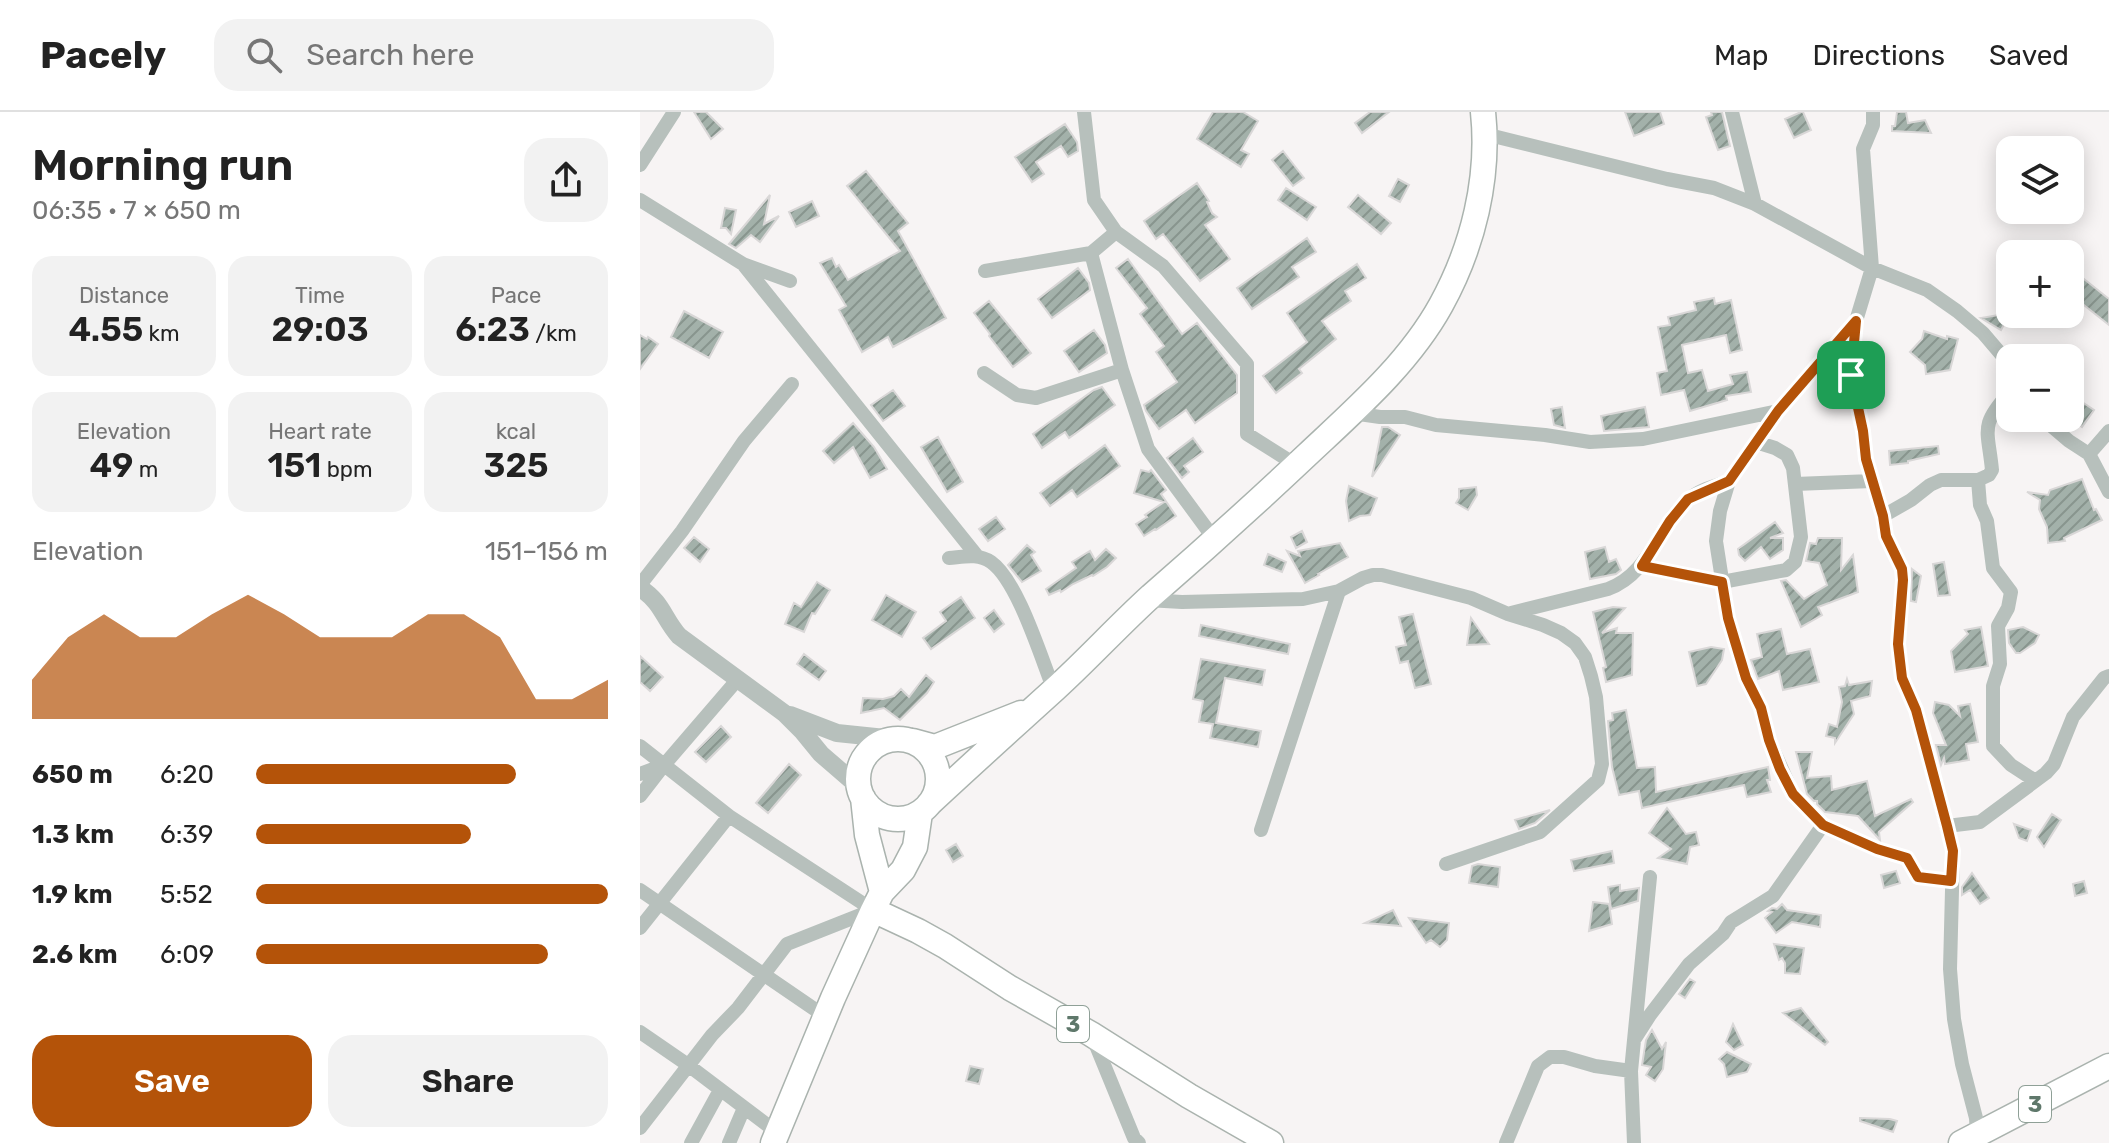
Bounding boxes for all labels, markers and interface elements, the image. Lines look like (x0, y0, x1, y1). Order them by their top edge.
search box (214, 19, 774, 91)
text: Pacely (40, 32, 166, 78)
icon: search (242, 33, 286, 77)
text: Search here (306, 37, 475, 73)
text: Map (1714, 39, 1768, 72)
text: Directions (1812, 39, 1945, 72)
text: Saved (1989, 39, 2069, 72)
map controls (1996, 136, 2084, 432)
button: layers (1996, 136, 2084, 224)
button: share (524, 138, 608, 222)
text: Morning run (32, 139, 293, 191)
text: 06:35 · 7 × 650 m (32, 195, 241, 226)
button: + (1996, 240, 2084, 328)
text: Distance (79, 282, 169, 309)
text: Time (295, 282, 345, 309)
text: Pace (491, 282, 541, 309)
text: 4.55 (68, 309, 143, 350)
text: 29:03 (271, 309, 369, 350)
text: 6:23 (455, 309, 530, 350)
text: km (143, 320, 180, 347)
text: /km (530, 320, 577, 347)
pin (1817, 341, 1885, 409)
button: − (1996, 344, 2084, 432)
icon: arrive (1829, 353, 1873, 397)
text: Elevation (77, 418, 171, 445)
text: Heart rate (268, 418, 372, 445)
text: kcal (496, 418, 536, 445)
text: 49 (90, 445, 133, 486)
text: 151 (268, 445, 321, 486)
text: 325 (484, 445, 548, 486)
text: m (133, 456, 158, 483)
text: bpm (321, 456, 372, 483)
text: Elevation (32, 536, 143, 567)
text: 151–156 m (485, 536, 608, 567)
text: 650 m (32, 759, 113, 790)
text: 6:20 (160, 759, 214, 790)
text: 1.3 km (32, 819, 114, 850)
text: 6:39 (160, 819, 213, 850)
text: 1.9 km (32, 879, 113, 910)
text: 5:52 (160, 879, 213, 910)
text: 2.6 km (32, 939, 118, 970)
text: 6:09 (160, 939, 214, 970)
road number: 3 (1057, 1006, 1089, 1042)
button: Save (32, 1035, 312, 1127)
button: Share (328, 1035, 608, 1127)
road number: 3 (2019, 1086, 2051, 1122)

